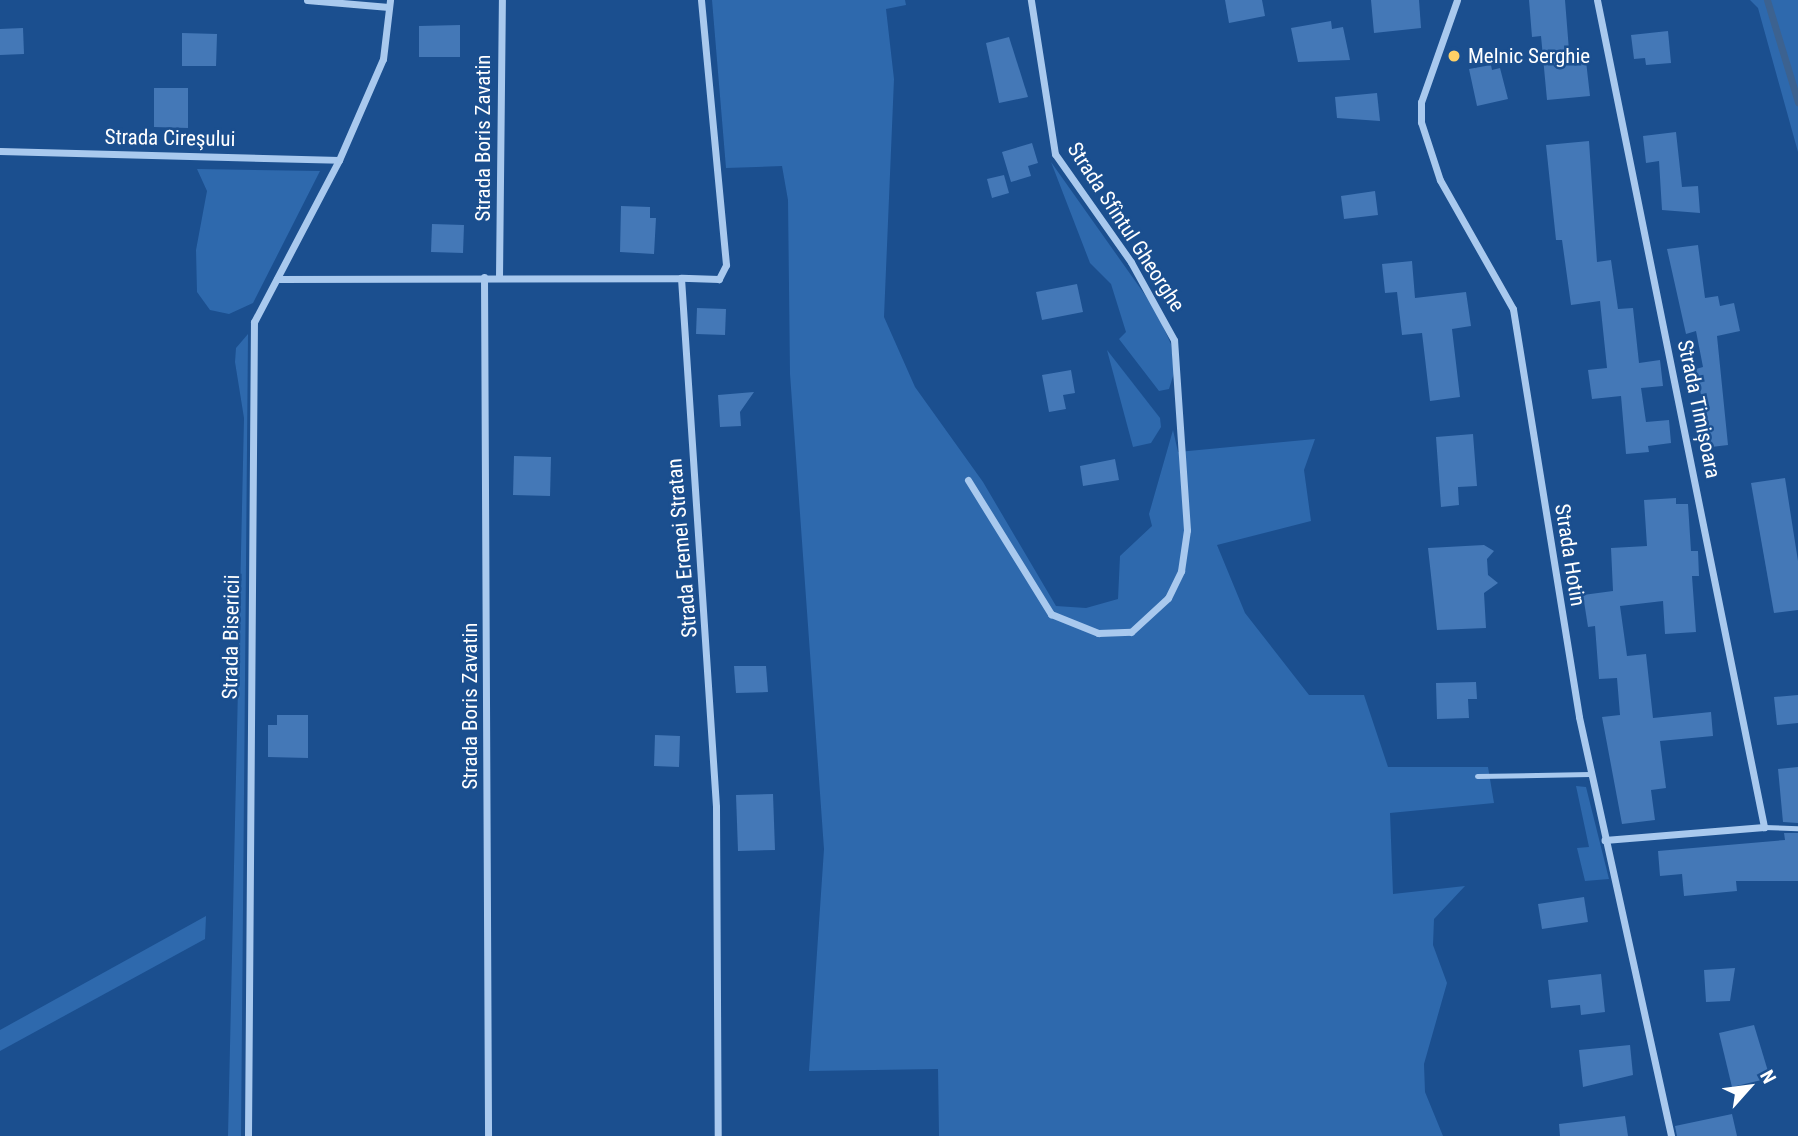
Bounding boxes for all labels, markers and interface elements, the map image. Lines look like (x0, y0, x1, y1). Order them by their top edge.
place label: Melnic Serghie (1468, 43, 1590, 69)
marker: Melnic Serghie (1446, 48, 1462, 64)
street label: Strada Boris Zavatin (470, 54, 496, 222)
street label: Strada Cireşului (104, 124, 236, 152)
street label: Strada Sfîntul Gheorghe (1062, 138, 1190, 316)
street label: Strada Timișoara (1672, 337, 1726, 481)
street label: Strada Eremei Stratan (662, 457, 702, 639)
street label: Strada Hotin (1549, 502, 1591, 608)
street label: Strada Bisericii (217, 574, 245, 700)
street label: Strada Boris Zavatin (457, 622, 483, 790)
north arrow (1714, 1052, 1784, 1122)
text: N (1755, 1066, 1781, 1087)

